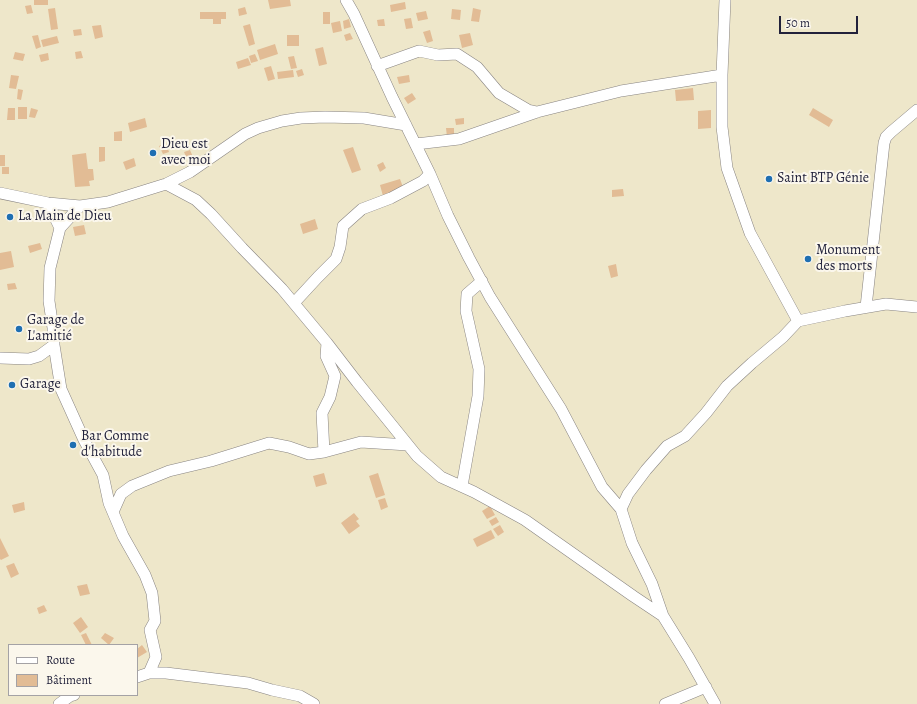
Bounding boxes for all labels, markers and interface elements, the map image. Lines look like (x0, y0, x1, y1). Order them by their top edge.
scale bar (781, 8, 860, 34)
text: 50 m (786, 15, 810, 31)
place label: Dieu est avec moi (161, 137, 211, 170)
marker: Dieu est avec moi (148, 148, 158, 158)
place label: Saint BTP Génie (777, 171, 869, 187)
marker: Saint BTP Génie (764, 174, 774, 184)
place label: La Main de Dieu (18, 209, 111, 225)
marker: La Main de Dieu (5, 212, 15, 222)
place label: Monument des morts (816, 243, 880, 276)
marker: Monument des morts (803, 254, 813, 264)
place label: Garage de L'amitié (27, 313, 84, 346)
marker: Garage de L'amitié (14, 324, 24, 334)
place label: Garage (20, 377, 61, 393)
marker: Garage (7, 380, 17, 390)
place label: Bar Comme d'habitude (81, 429, 149, 462)
marker: Bar Comme d'habitude (68, 440, 78, 450)
legend (8, 644, 138, 696)
text: Route (46, 652, 75, 668)
text: Bâtiment (46, 672, 92, 688)

